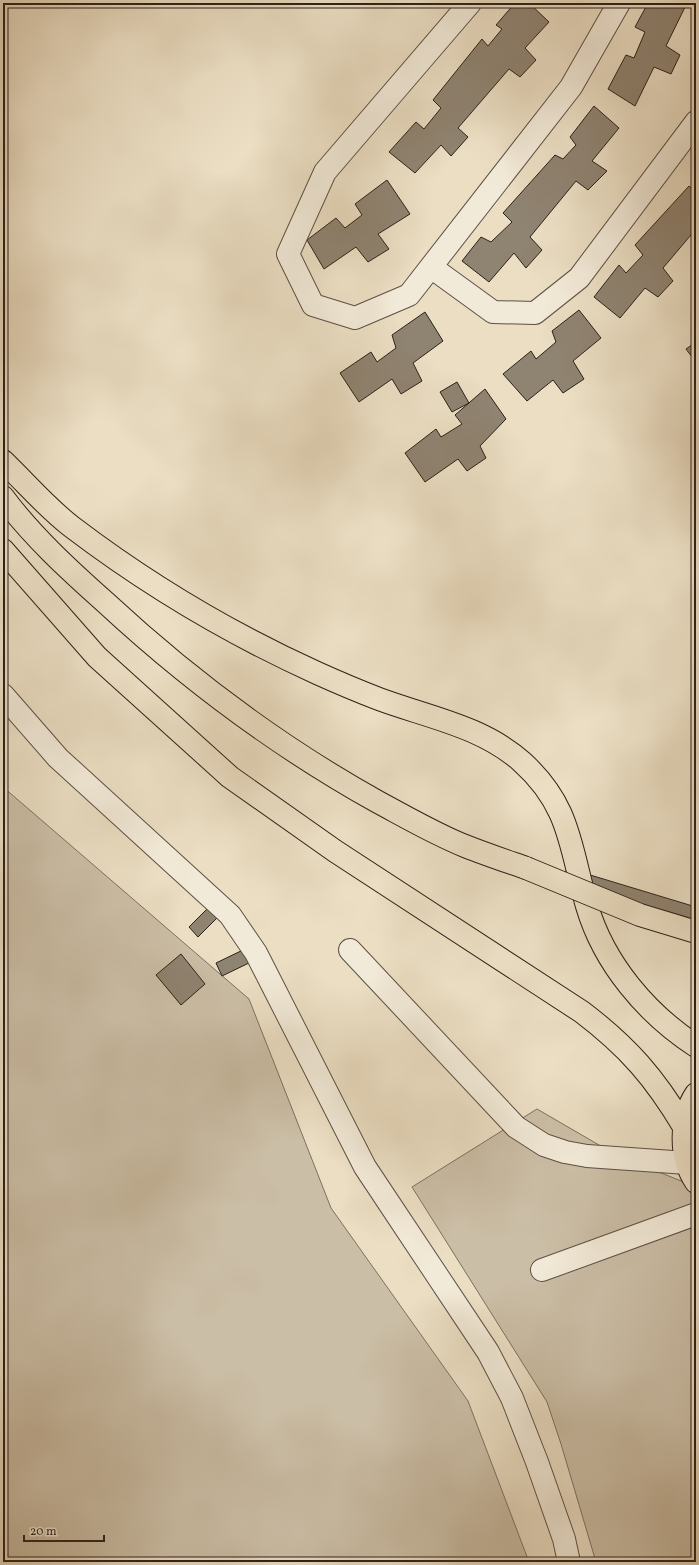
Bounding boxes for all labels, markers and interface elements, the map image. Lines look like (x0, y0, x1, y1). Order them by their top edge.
scale bar (24, 1517, 104, 1543)
text: 20 m (30, 1524, 57, 1540)

